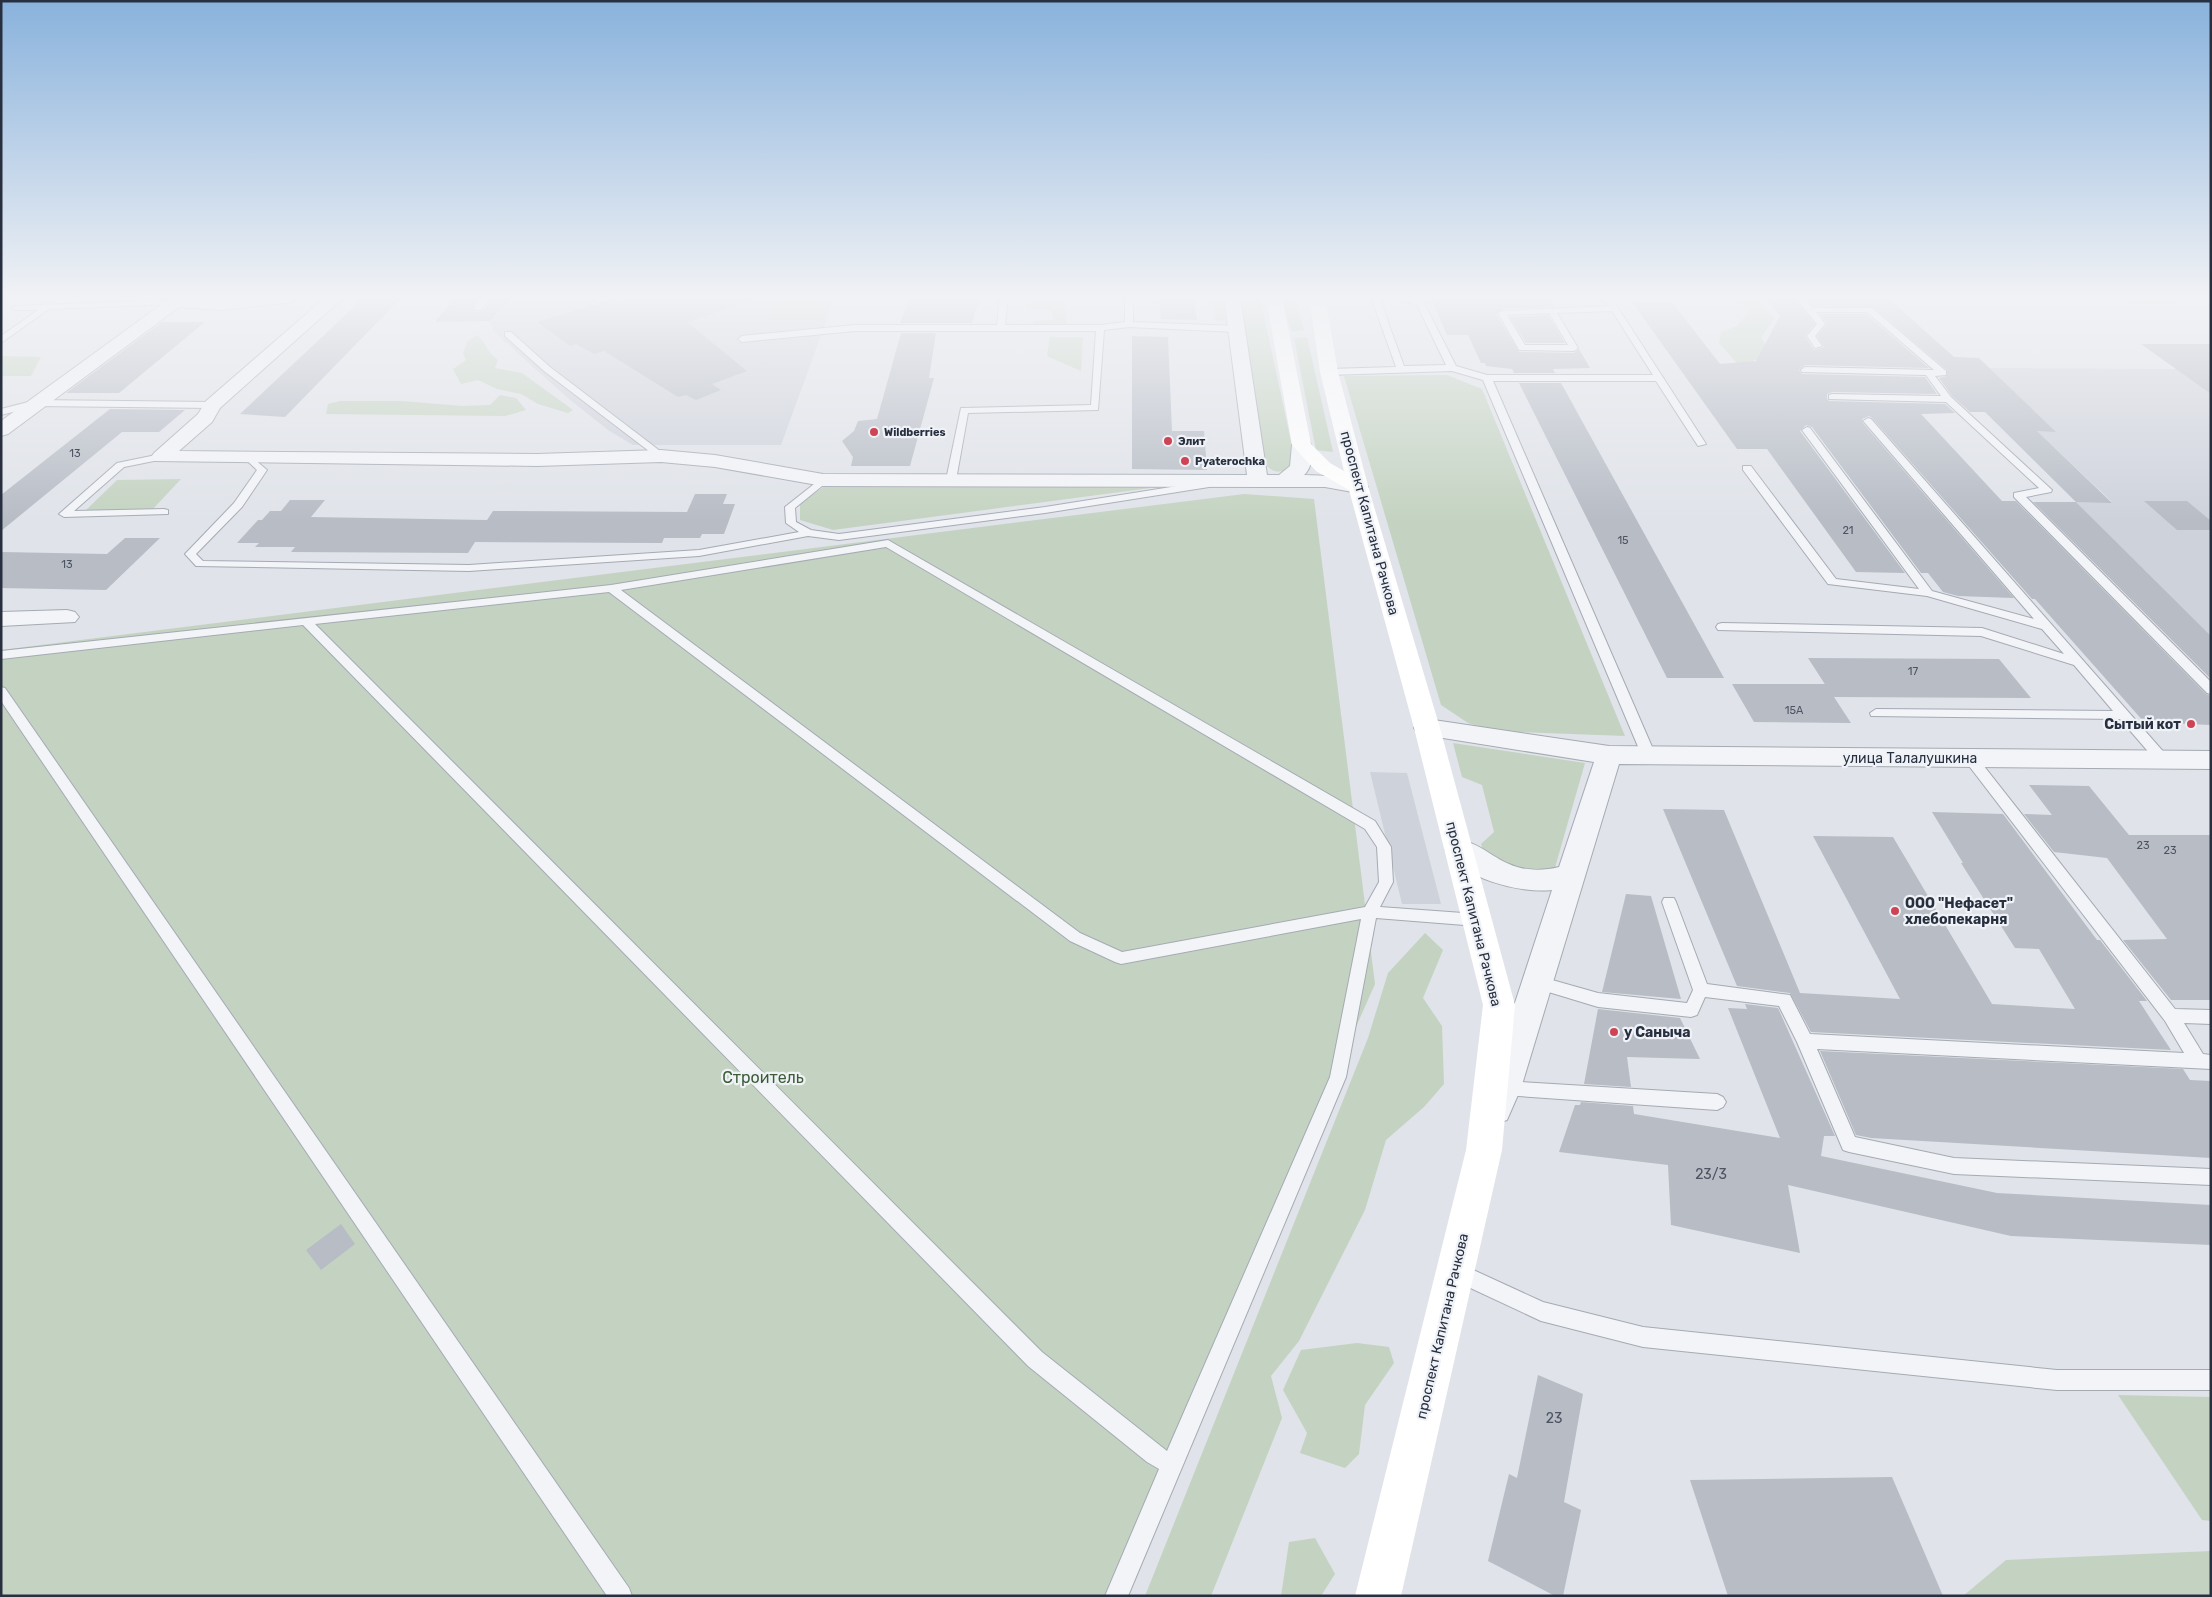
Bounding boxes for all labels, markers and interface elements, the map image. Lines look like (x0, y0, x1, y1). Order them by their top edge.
marker: Wildberries (868, 426, 880, 438)
place label: Wildberries (884, 426, 946, 439)
street label: проспект Капитана Рачкова (1337, 429, 1402, 617)
marker: Элит (1162, 435, 1174, 447)
place label: Элит (1178, 435, 1205, 448)
house number: 13 (69, 447, 81, 460)
marker: Pyaterochka (1179, 455, 1191, 467)
place label: Pyaterochka (1195, 455, 1265, 468)
house number: 21 (1842, 524, 1854, 537)
house number: 15 (1617, 534, 1629, 547)
house number: 13 (61, 558, 73, 571)
house number: 17 (1908, 665, 1919, 678)
house number: 15А (1785, 704, 1804, 717)
place label: Сытый кот (2104, 716, 2181, 733)
marker: Сытый кот (2185, 718, 2197, 730)
street label: улица Талалушкина (1843, 750, 1977, 767)
street label: проспект Капитана Рачкова (1442, 820, 1505, 1008)
house number: 23 (2136, 839, 2150, 852)
house number: 23 (2163, 844, 2177, 857)
place label: ООО "Нефасет" хлебопекарня (1905, 895, 2013, 928)
marker: ООО "Нефасет" хлебопекарня (1889, 905, 1901, 917)
place label: у Саныча (1624, 1024, 1691, 1041)
marker: у Саныча (1608, 1026, 1620, 1038)
park label: Строитель (722, 1068, 804, 1087)
house number: 23/3 (1695, 1166, 1727, 1183)
street label: проспект Капитана Рачкова (1413, 1232, 1472, 1421)
house number: 23 (1546, 1410, 1562, 1427)

